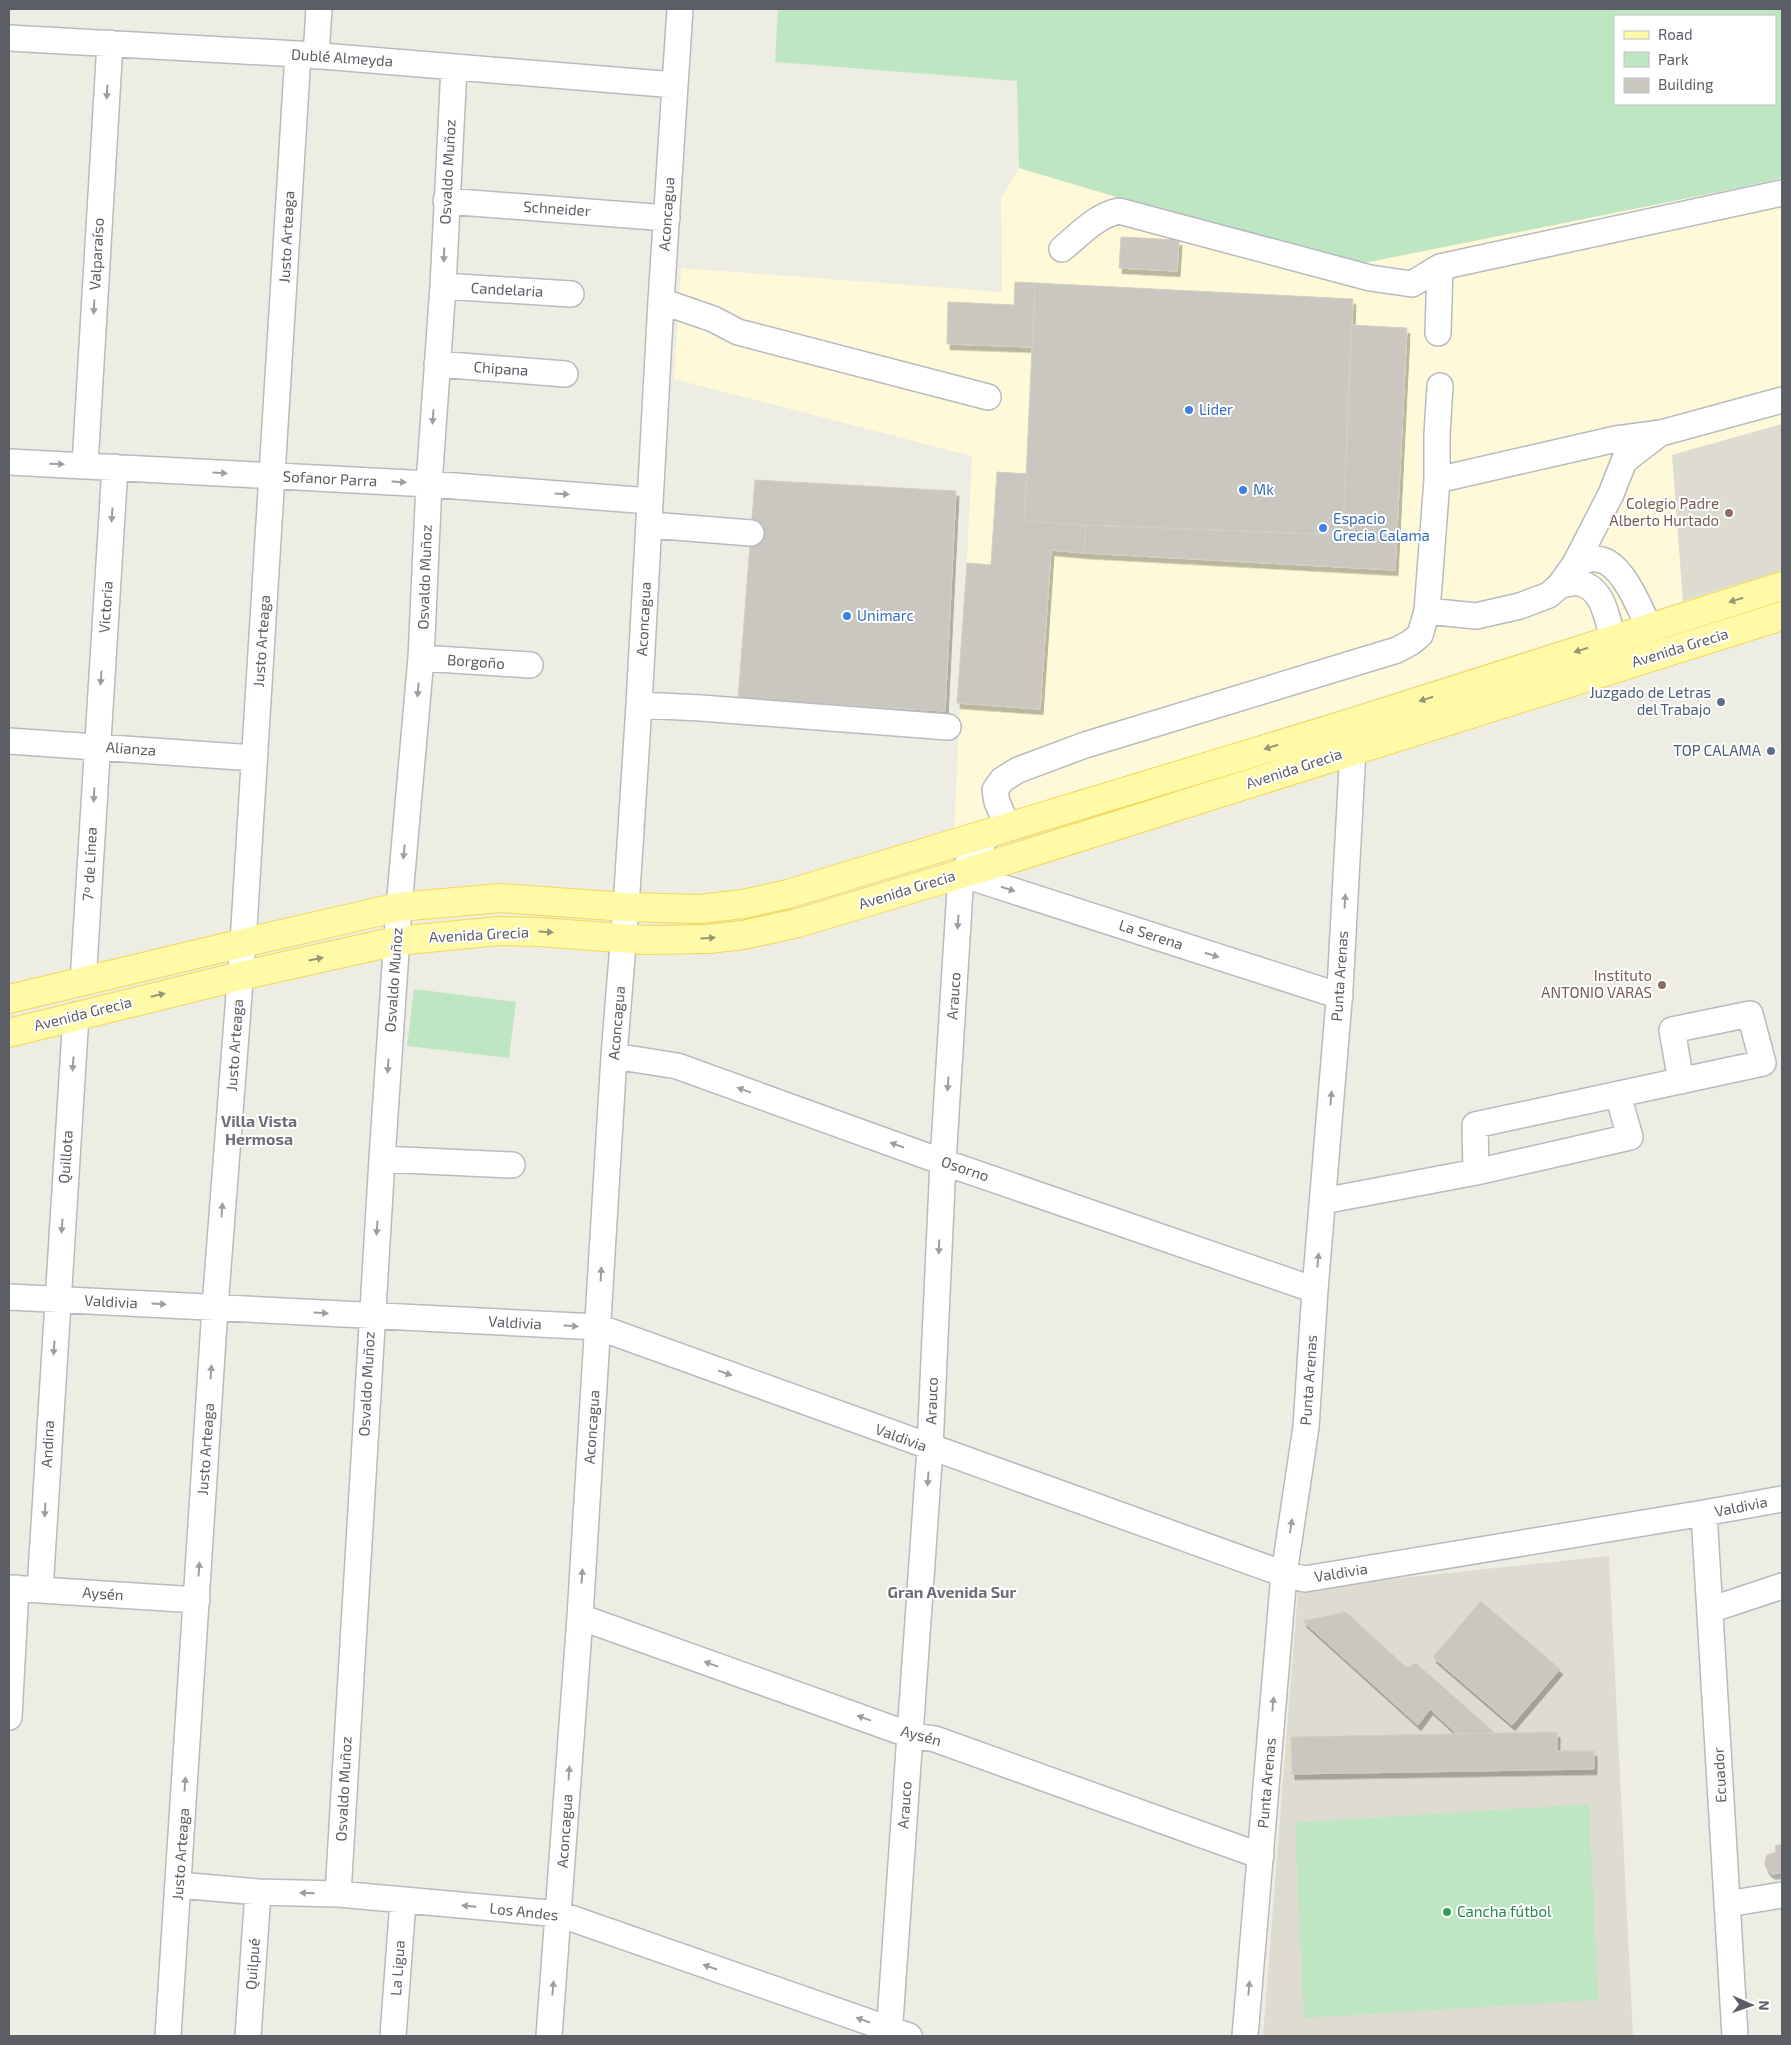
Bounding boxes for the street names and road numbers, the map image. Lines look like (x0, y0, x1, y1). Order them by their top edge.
street label: Dublé Almeyda (290, 44, 394, 70)
street label: Osvaldo Muñoz (435, 119, 459, 225)
street label: Aconcagua (654, 176, 678, 252)
street label: Justo Arteaga (275, 190, 297, 284)
street label: Schneider (523, 197, 591, 219)
street label: Valparaíso (85, 217, 107, 291)
street label: Candelaria (470, 278, 544, 300)
street label: Chipana (473, 357, 529, 379)
street label: Sofanor Parra (282, 467, 378, 489)
street label: Osvaldo Muñoz (413, 524, 435, 630)
street label: Victoria (94, 580, 116, 634)
street label: Aconcagua (632, 581, 654, 657)
street label: Justo Arteaga (249, 594, 273, 688)
street label: Avenida Grecia (1629, 624, 1730, 670)
street label: Borgoño (447, 650, 506, 672)
street label: Alianza (105, 737, 157, 759)
street label: Avenida Grecia (1243, 744, 1344, 792)
street label: 7º de Línea (78, 826, 100, 901)
street label: Avenida Grecia (856, 866, 957, 912)
street label: La Serena (1117, 915, 1186, 953)
street label: Avenida Grecia (428, 922, 529, 946)
street label: Osvaldo Muñoz (380, 927, 406, 1033)
street label: Punta Arenas (1327, 930, 1351, 1022)
street label: Arauco (942, 971, 964, 1020)
street label: Aconcagua (604, 985, 628, 1061)
street label: Avenida Grecia (32, 992, 134, 1034)
street label: Justo Arteaga (222, 998, 246, 1092)
street label: Quillota (54, 1130, 77, 1184)
street label: Osorno (939, 1151, 992, 1185)
street label: Valdivia (84, 1291, 138, 1311)
street label: Valdivia (488, 1312, 542, 1332)
street label: Osvaldo Muñoz (354, 1331, 378, 1437)
street label: Punta Arenas (1296, 1334, 1320, 1426)
street label: Arauco (921, 1377, 941, 1425)
street label: Aconcagua (579, 1389, 603, 1465)
street label: Justo Arteaga (193, 1402, 217, 1496)
street label: Valdivia (873, 1419, 930, 1455)
street label: Andina (37, 1420, 57, 1468)
street label: Valdivia (1713, 1492, 1769, 1520)
street label: Valdivia (1313, 1559, 1369, 1585)
street label: Aysén (82, 1583, 124, 1603)
street label: Aysén (899, 1721, 944, 1749)
street label: Osvaldo Muñoz (331, 1736, 355, 1842)
street label: Punta Arenas (1253, 1737, 1279, 1829)
street label: Ecuador (1709, 1747, 1729, 1803)
street label: Arauco (893, 1780, 915, 1829)
street label: Aconcagua (552, 1793, 576, 1869)
street label: Justo Arteaga (168, 1807, 192, 1901)
street label: Los Andes (489, 1898, 559, 1924)
street label: Quilpué (241, 1937, 264, 1991)
street label: La Ligua (386, 1939, 408, 1996)

